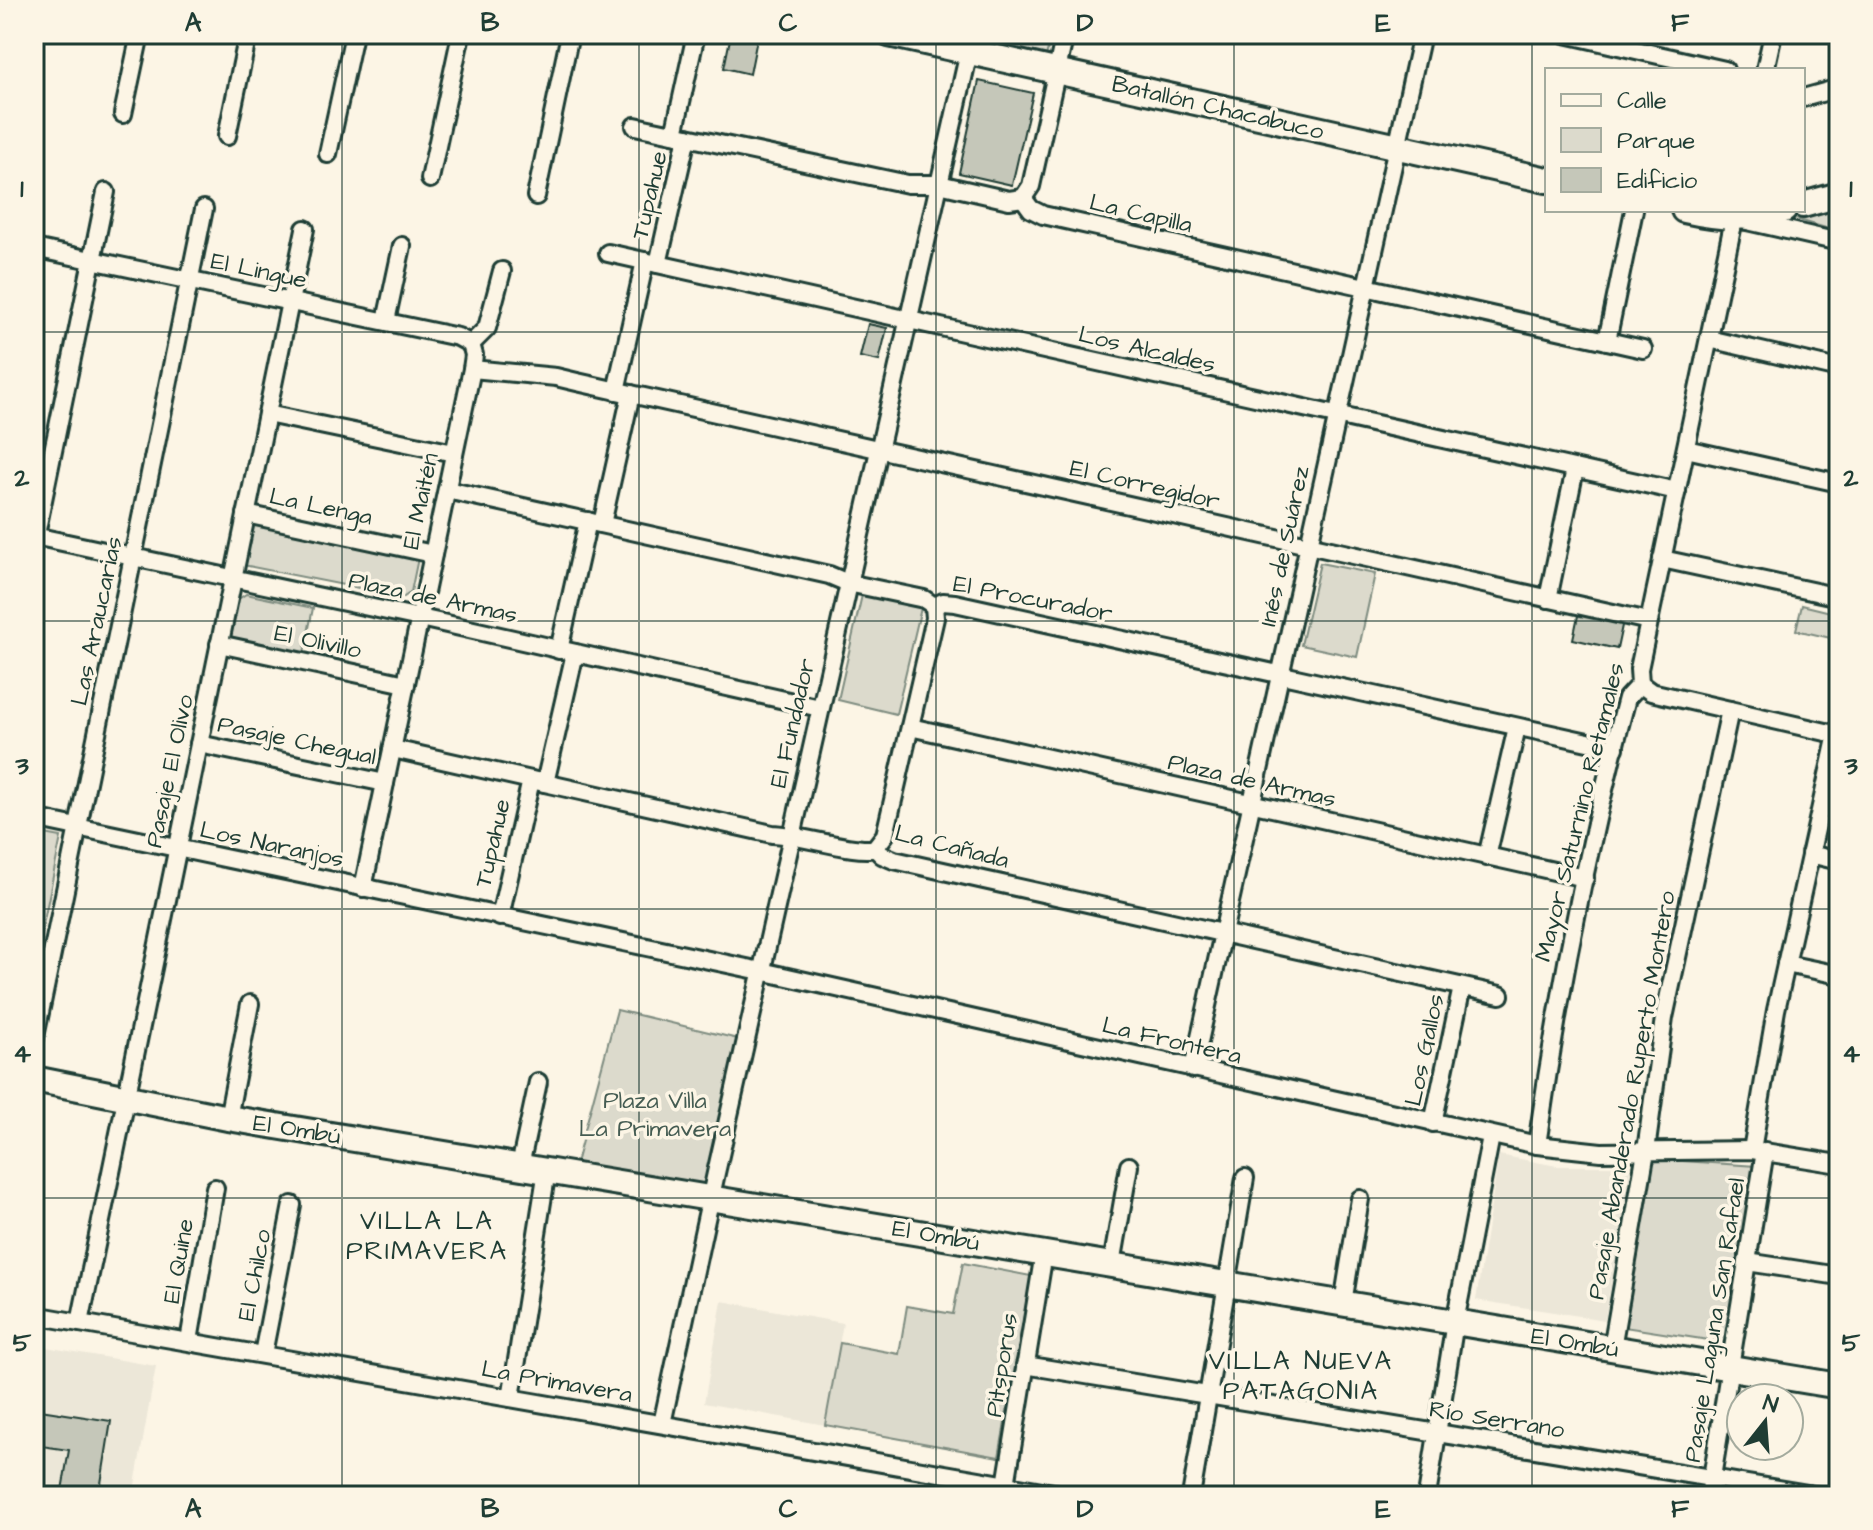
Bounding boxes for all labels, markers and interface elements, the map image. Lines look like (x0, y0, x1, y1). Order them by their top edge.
text: A (185, 5, 202, 41)
text: B (481, 5, 500, 41)
text: C (779, 5, 798, 41)
text: D (1077, 5, 1094, 41)
text: E (1375, 5, 1391, 41)
text: F (1671, 5, 1690, 41)
street label: Batallón Chacabuco (1108, 67, 1328, 149)
legend (1545, 68, 1805, 212)
text: Calle (1617, 84, 1667, 118)
text: Parque (1617, 124, 1695, 158)
street label: Tupahue (623, 148, 677, 243)
text: Edificio (1617, 164, 1698, 198)
text: 1 (20, 171, 24, 207)
text: 1 (1849, 171, 1853, 207)
street label: La Capilla (1086, 186, 1195, 242)
street label: El Lingue (207, 244, 310, 299)
street label: Los Alcaldes (1075, 318, 1219, 382)
street label: El Maitén (394, 450, 448, 553)
street label: El Corregidor (1066, 451, 1223, 520)
text: 2 (14, 460, 30, 496)
text: 2 (1843, 460, 1859, 496)
street label: Inés de Suárez (1251, 463, 1319, 630)
street label: La Lenga (266, 479, 375, 535)
street label: Las Araucarias (62, 534, 131, 709)
street label: Plaza de Armas (345, 564, 520, 632)
street label: El Procurador (950, 567, 1115, 631)
street label: El Olivillo (271, 616, 365, 668)
street label: El Fundador (762, 655, 824, 791)
street label: Mayor Saturnino Retamales (1526, 659, 1635, 965)
street label: Pasaje El Olivo (137, 691, 203, 851)
street label: Pasaje Chegual (214, 708, 379, 775)
street label: Plaza de Armas (1164, 745, 1339, 817)
text: 3 (14, 748, 29, 784)
text: 3 (1843, 748, 1858, 784)
street label: Tupahue (466, 796, 520, 891)
street label: Los Naranjos (197, 813, 347, 877)
street label: La Cañada (891, 816, 1012, 878)
street label: Pasaje Abanderado Ruperto Montero (1579, 888, 1685, 1302)
street label: Los Gallos (1397, 991, 1453, 1109)
street label: La Frontera (1099, 1008, 1245, 1074)
text: 4 (13, 1036, 31, 1072)
text: 4 (1842, 1036, 1860, 1072)
park label: Plaza Villa La Primavera (579, 1084, 731, 1146)
street label: El Ombú (251, 1106, 343, 1154)
street label: Pasaje Laguna San Rafael (1676, 1175, 1755, 1465)
district label: VILLA LA PRIMAVERA (346, 1203, 508, 1269)
street label: El Ombú (890, 1212, 982, 1260)
street label: El Quine (155, 1216, 203, 1306)
street label: El Chilco (229, 1226, 281, 1324)
street label: Pitsporus (977, 1311, 1027, 1420)
street label: El Ombú (1529, 1319, 1621, 1367)
text: 5 (13, 1325, 32, 1361)
text: 5 (1842, 1325, 1861, 1361)
district label: VILLA NUEVA PATAGONIA (1209, 1343, 1393, 1409)
street label: La Primavera (479, 1352, 635, 1412)
north arrow (1725, 1382, 1805, 1462)
text: N (1759, 1387, 1782, 1421)
street label: Río Serrano (1427, 1393, 1567, 1448)
text: A (185, 1491, 202, 1527)
text: B (481, 1491, 500, 1527)
text: C (779, 1491, 798, 1527)
text: D (1077, 1491, 1094, 1527)
text: E (1375, 1491, 1391, 1527)
text: F (1671, 1491, 1690, 1527)

